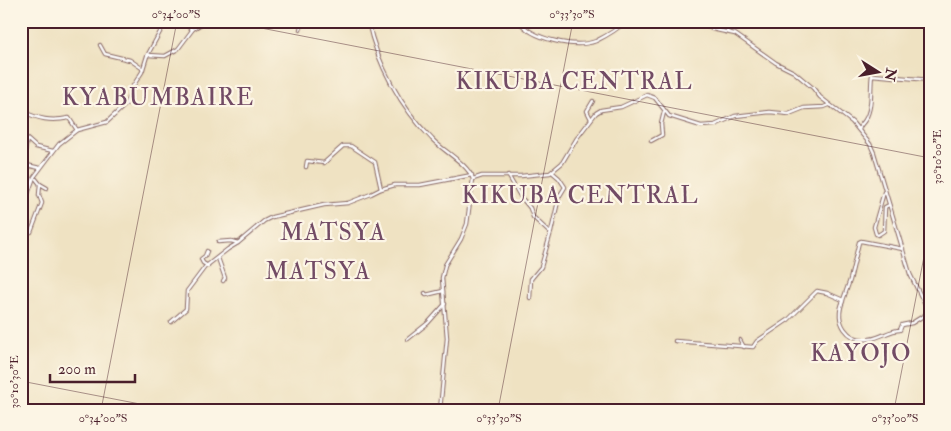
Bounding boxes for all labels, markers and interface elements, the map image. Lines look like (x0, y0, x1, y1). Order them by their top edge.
text: 0°34'00"S (152, 7, 200, 22)
text: 0°33'30"S (549, 7, 595, 22)
north arrow (854, 48, 904, 98)
district label: KIKUBA CENTRAL (455, 66, 693, 97)
text: N (881, 66, 900, 83)
district label: KYABUMBAIRE (62, 82, 254, 113)
text: 30°10'00"E (930, 129, 945, 184)
district label: KIKUBA CENTRAL (461, 180, 699, 211)
district label: MATSYA (280, 217, 386, 248)
district label: MATSYA (265, 256, 371, 287)
district label: KAYOJO (810, 338, 912, 369)
scale bar (50, 351, 135, 383)
text: 30°10'30"E (7, 355, 22, 409)
text: 200 m (58, 360, 96, 379)
text: 0°34'00"S (79, 411, 127, 426)
text: 0°33'30"S (476, 411, 522, 426)
text: 0°33'00"S (872, 411, 918, 426)

